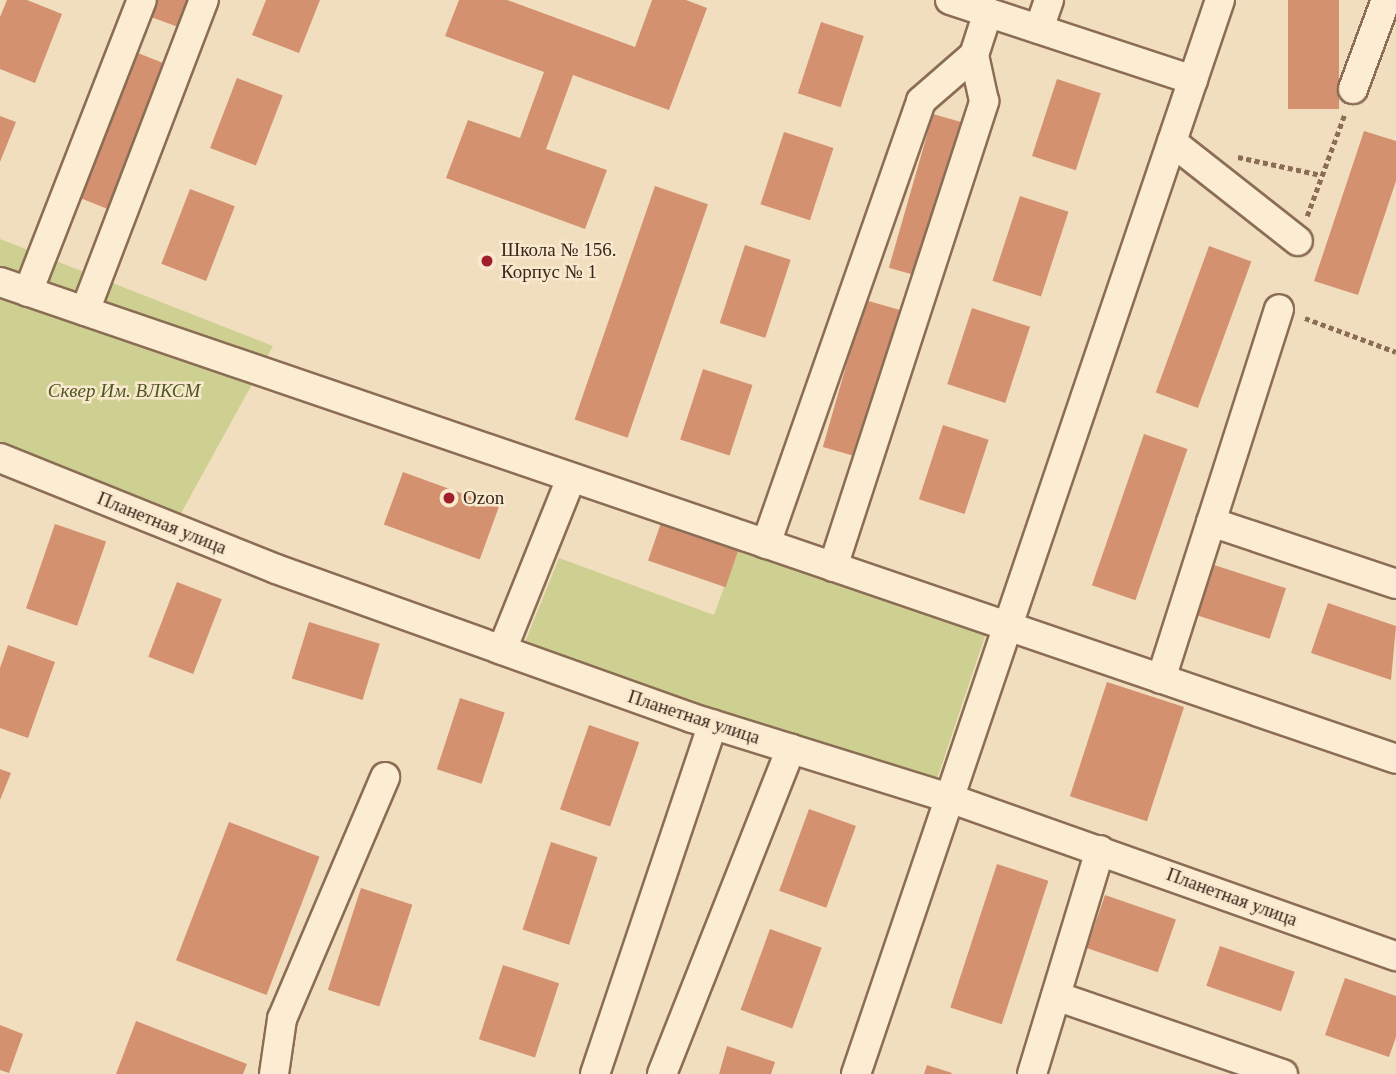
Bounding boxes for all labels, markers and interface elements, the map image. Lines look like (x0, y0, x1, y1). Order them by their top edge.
place label: Школа № 156. Корпус № 1 (501, 239, 616, 283)
marker: Школа № 156. Корпус № 1 (479, 253, 495, 269)
park label: Сквер Им. ВЛКСМ (48, 380, 200, 402)
street label: Планетная улица (94, 487, 230, 559)
place label: Ozon (463, 487, 504, 509)
marker: Ozon (441, 490, 457, 506)
street label: Планетная улица (625, 685, 763, 749)
street label: Планетная улица (1163, 863, 1301, 931)

